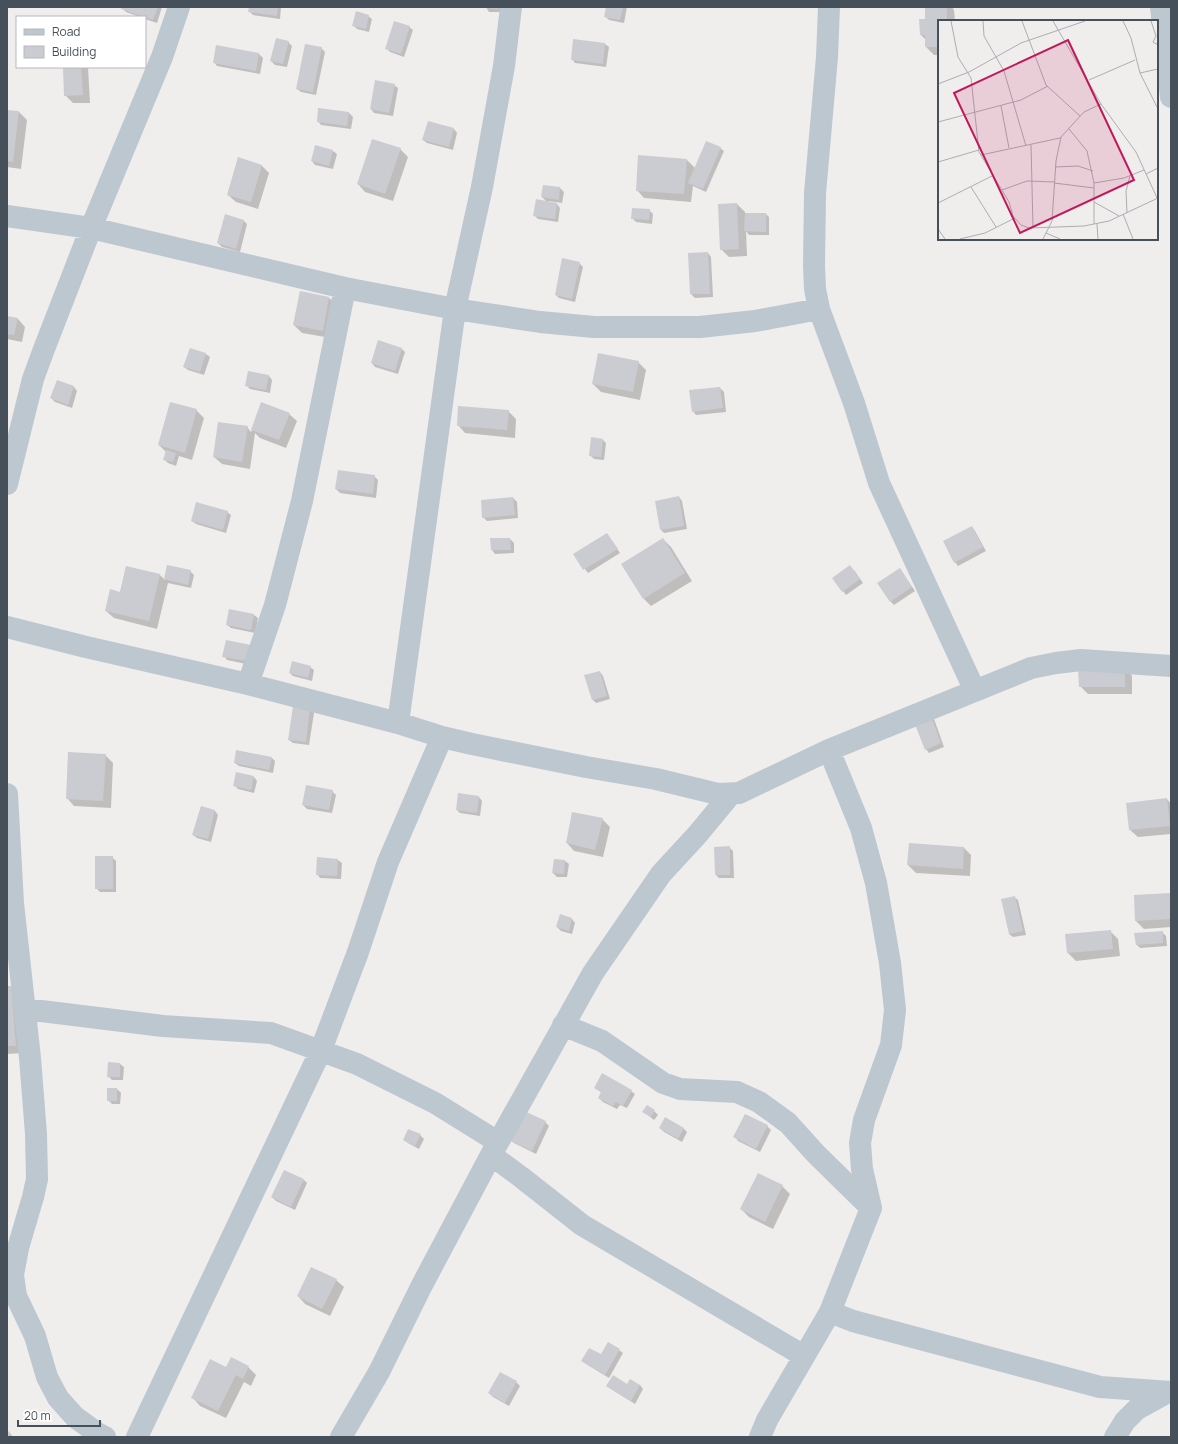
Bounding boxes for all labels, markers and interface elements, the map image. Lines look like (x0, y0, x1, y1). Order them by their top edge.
legend (16, 16, 146, 68)
inset map (938, 20, 1158, 240)
text: Road (52, 23, 80, 40)
text: Building (52, 43, 96, 60)
scale bar (18, 1402, 100, 1428)
text: 20 m (24, 1407, 51, 1424)

